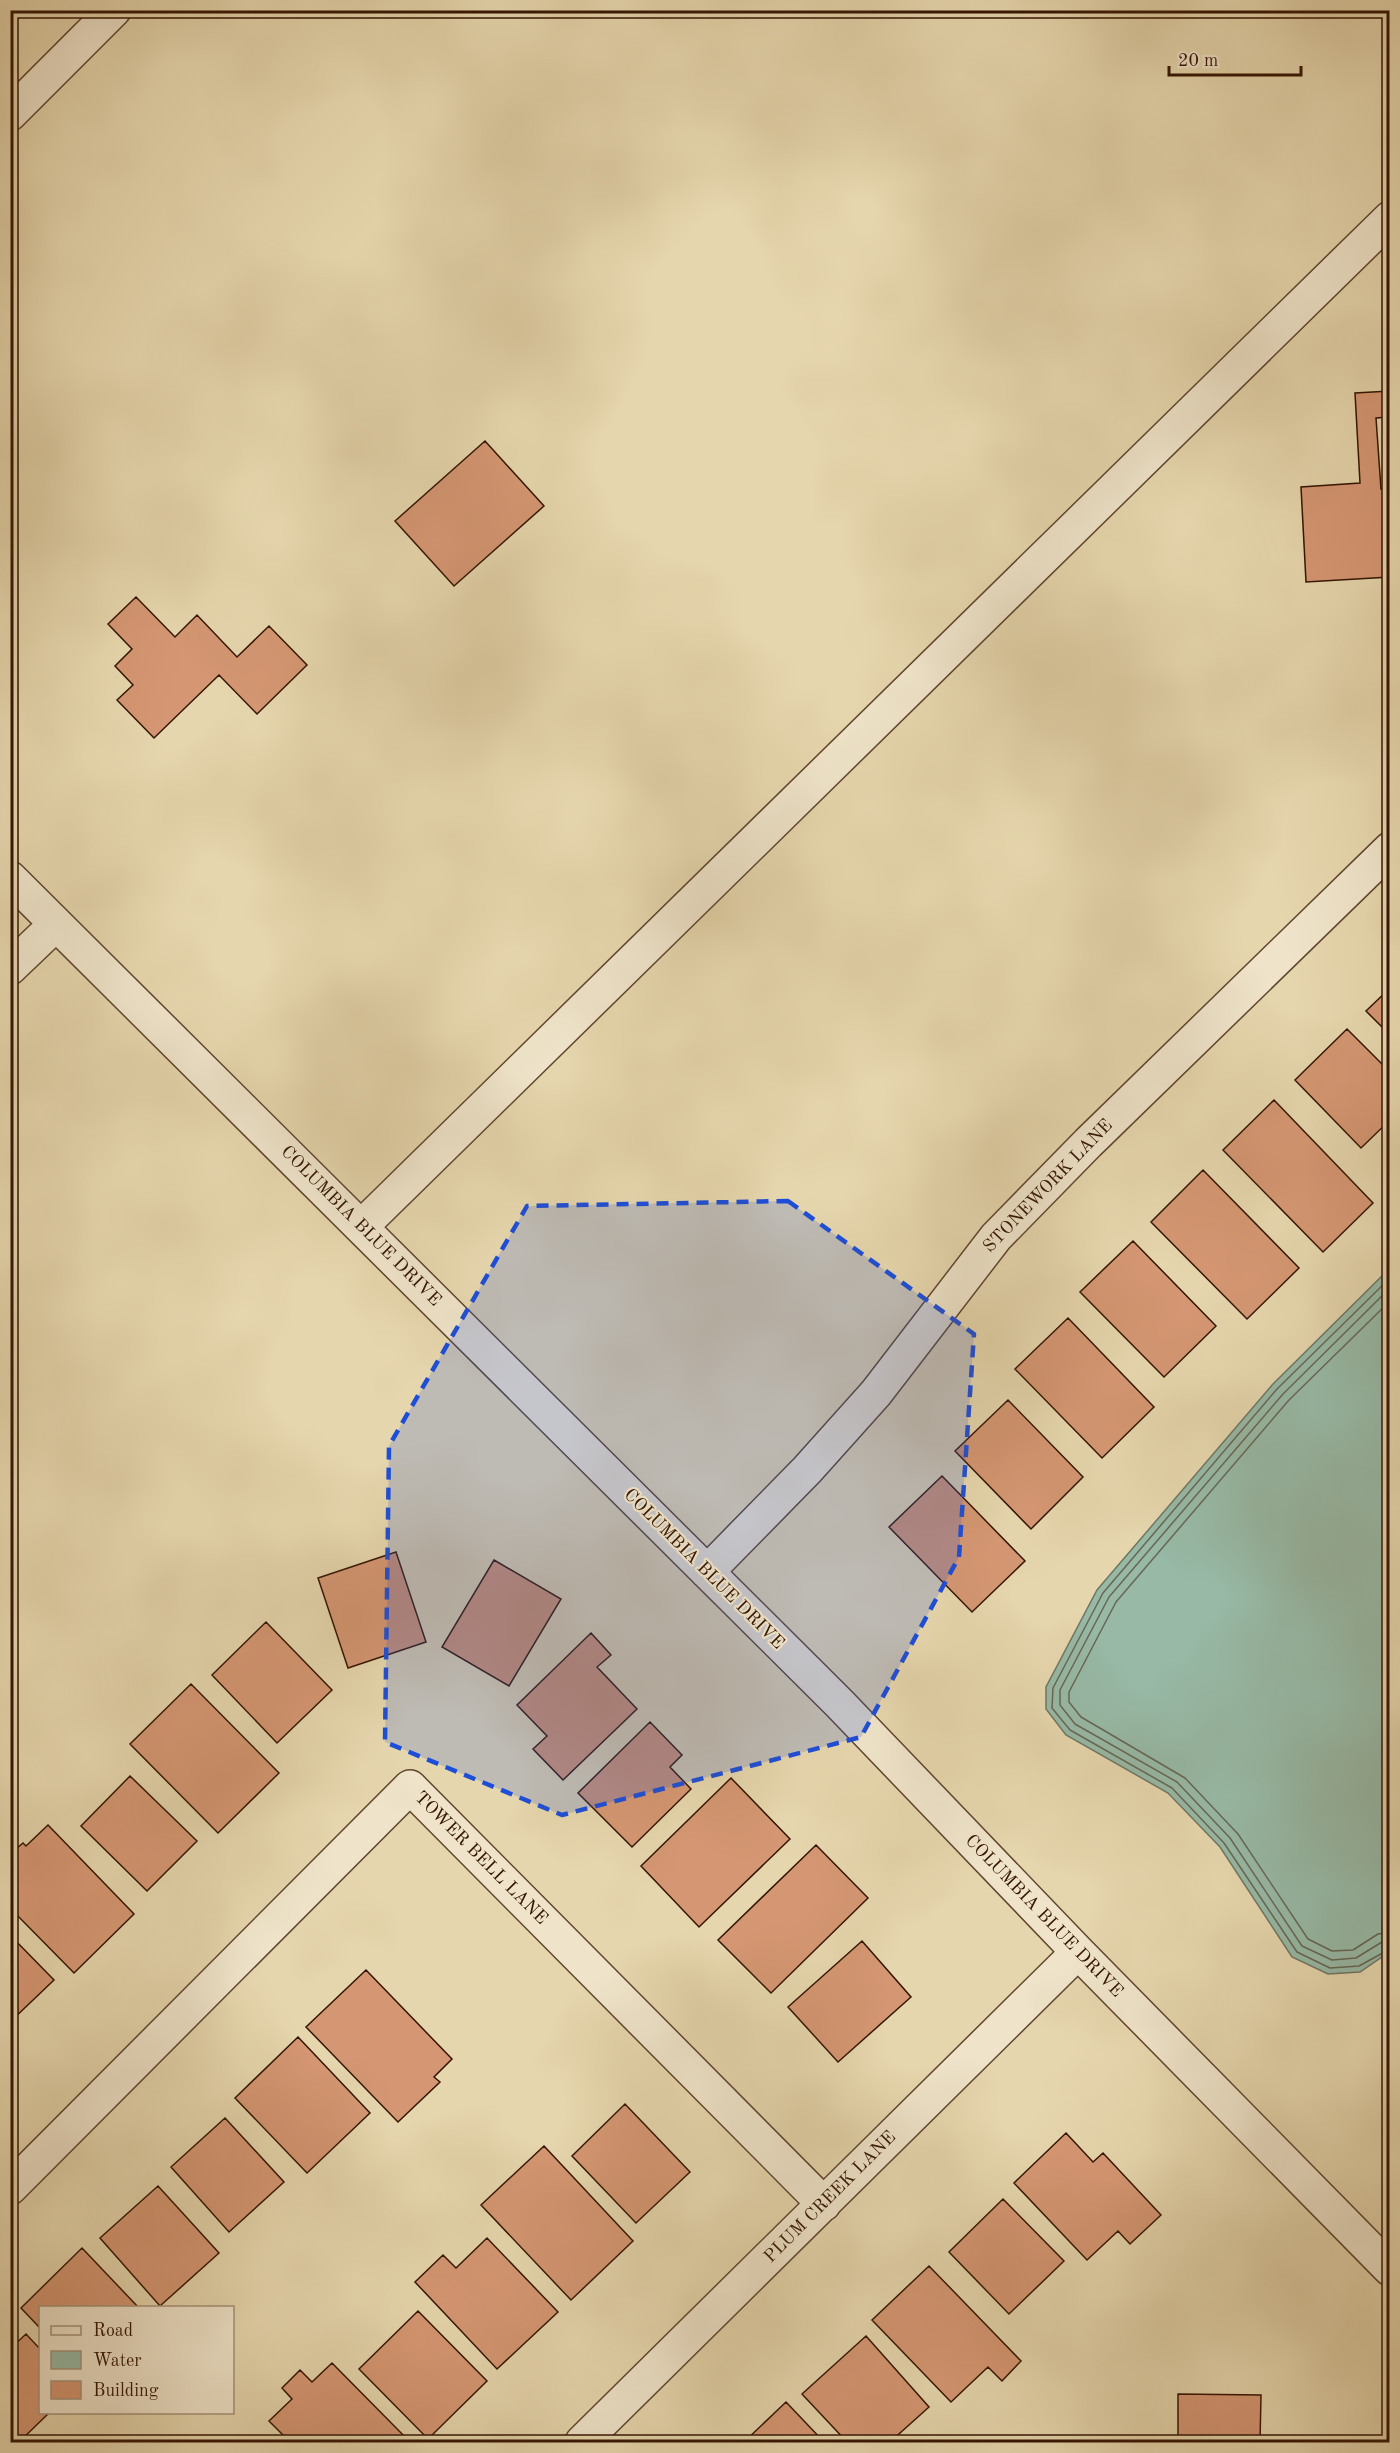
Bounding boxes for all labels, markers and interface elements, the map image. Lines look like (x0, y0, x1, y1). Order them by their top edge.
scale bar (1169, 39, 1301, 77)
text: 20 m (1178, 52, 1218, 70)
street label: STONEWORK LANE (980, 1116, 1116, 1256)
street label: COLUMBIA BLUE DRIVE (277, 1142, 445, 1310)
street label: COLUMBIA BLUE DRIVE (620, 1485, 788, 1653)
street label: TOWER BELL LANE (411, 1788, 551, 1928)
street label: COLUMBIA BLUE DRIVE (962, 1831, 1126, 2001)
street label: PLUM CREEK LANE (761, 2128, 899, 2266)
legend (39, 2306, 234, 2414)
text: Road (93, 2322, 133, 2340)
text: Water (93, 2352, 142, 2370)
text: Building (93, 2382, 159, 2400)

